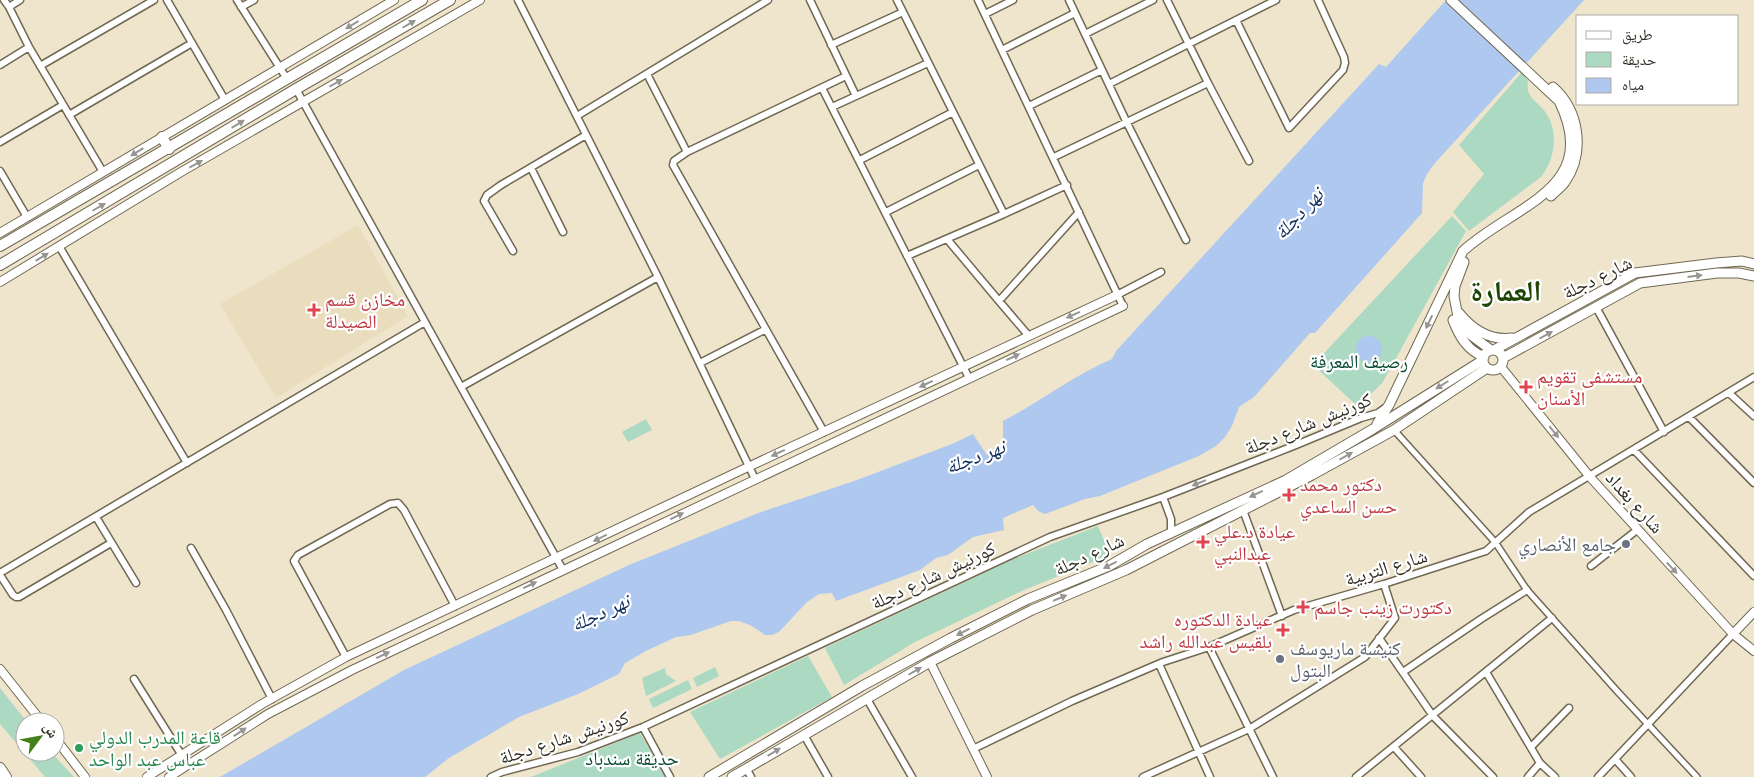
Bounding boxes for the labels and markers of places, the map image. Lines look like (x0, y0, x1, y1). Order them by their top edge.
place label: مخازن قسم الصيدلة (325, 287, 405, 333)
marker: مخازن قسم الصيدلة (307, 303, 321, 317)
place label: مستشفى تقويم الأسنان (1537, 364, 1642, 410)
marker: مستشفى تقويم الأسنان (1519, 380, 1533, 394)
place label: دكتور محمد حسن الساعدي (1300, 472, 1397, 522)
marker: دكتور محمد حسن الساعدي (1282, 488, 1296, 502)
place label: عيادة د.علي عبدالنبي (1214, 519, 1296, 569)
place label: جامع الأنصاري (1518, 532, 1616, 560)
marker: عيادة د.علي عبدالنبي (1196, 535, 1210, 549)
marker: جامع الأنصاري (1620, 538, 1632, 550)
place label: دكتورت زينب جاسم (1314, 595, 1452, 620)
marker: دكتورت زينب جاسم (1296, 600, 1310, 614)
place label: عيادة الدكتوره بلقيس عبدالله راشد (1139, 607, 1272, 653)
marker: عيادة الدكتوره بلقيس عبدالله راشد (1276, 623, 1290, 637)
place label: كنيسة ماريوسف البتول (1290, 636, 1401, 682)
marker: كنيسة ماريوسف البتول (1274, 653, 1286, 665)
place label: قاعة المدرب الدولي عباس عبد الواحد (89, 725, 221, 771)
marker: قاعة المدرب الدولي عباس عبد الواحد (73, 742, 85, 754)

